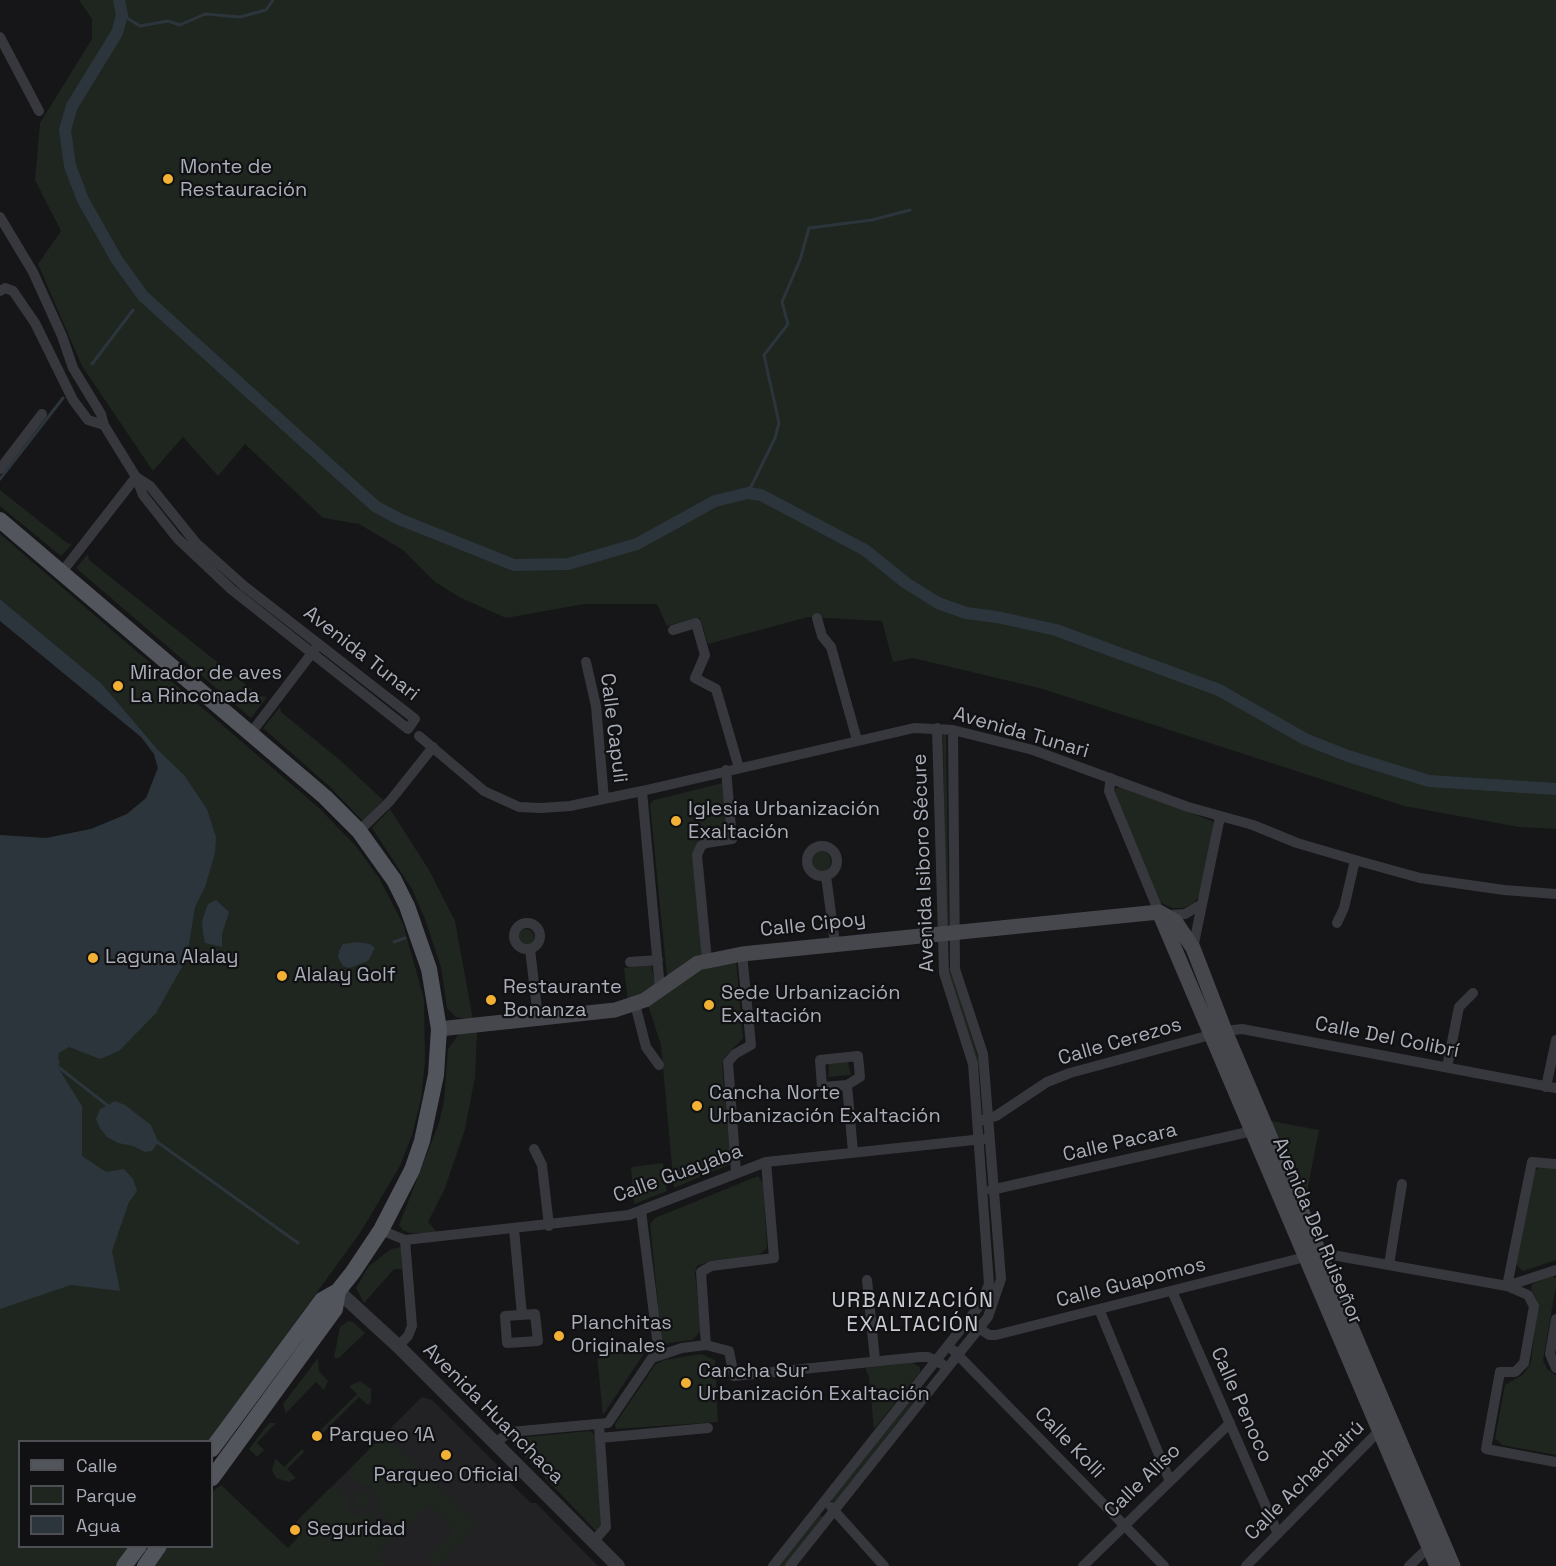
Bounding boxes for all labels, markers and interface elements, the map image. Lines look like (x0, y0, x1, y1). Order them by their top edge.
place label: Monte de Restauración (180, 156, 307, 203)
marker: Monte de Restauración (161, 172, 175, 186)
street label: Avenida Tunari (299, 602, 423, 706)
place label: Mirador de aves La Rinconada (130, 662, 282, 709)
street label: Calle Capuli (594, 672, 632, 784)
marker: Mirador de aves La Rinconada (111, 679, 125, 693)
street label: Avenida Tunari (951, 702, 1091, 764)
street label: Avenida Isiboro Sécure (908, 753, 940, 973)
place label: Iglesia Urbanización Exaltación (688, 798, 880, 845)
marker: Iglesia Urbanización Exaltación (669, 814, 683, 828)
street label: Calle Cipoy (759, 908, 867, 942)
place label: Laguna Alalay (105, 946, 239, 970)
marker: Laguna Alalay (86, 951, 100, 965)
place label: Alalay Golf (294, 964, 396, 988)
marker: Alalay Golf (275, 969, 289, 983)
place label: Restaurante Bonanza (503, 976, 622, 1023)
place label: Sede Urbanización Exaltación (721, 982, 900, 1029)
marker: Restaurante Bonanza (484, 993, 498, 1007)
marker: Sede Urbanización Exaltación (702, 998, 716, 1012)
street label: Calle Del Colibrí (1313, 1012, 1461, 1064)
street label: Calle Cerezos (1055, 1013, 1185, 1071)
place label: Cancha Norte Urbanización Exaltación (709, 1082, 941, 1129)
marker: Cancha Norte Urbanización Exaltación (690, 1099, 704, 1113)
street label: Calle Pacara (1061, 1118, 1179, 1168)
street label: Avenida Del Ruiseñor (1267, 1134, 1367, 1328)
street label: Calle Guayaba (610, 1139, 746, 1209)
street label: Calle Guapomos (1054, 1253, 1208, 1313)
district label: URBANIZACIÓN EXALTACIÓN (831, 1288, 995, 1338)
place label: Planchitas Originales (571, 1312, 672, 1359)
marker: Planchitas Originales (552, 1329, 566, 1343)
street label: Avenida Huanchaca (418, 1339, 568, 1489)
street label: Calle Penoco (1205, 1344, 1277, 1466)
place label: Cancha Sur Urbanización Exaltación (698, 1360, 930, 1407)
marker: Cancha Sur Urbanización Exaltación (679, 1376, 693, 1390)
street label: Calle Kolli (1029, 1402, 1109, 1484)
street label: Calle Achachairú (1240, 1416, 1370, 1546)
place label: Parqueo 1A (329, 1424, 435, 1448)
marker: Parqueo 1A (310, 1429, 324, 1443)
street label: Calle Aliso (1100, 1439, 1186, 1523)
legend (18, 1440, 213, 1548)
marker: Parqueo Oficial (439, 1448, 453, 1462)
text: Calle (76, 1454, 117, 1477)
place label: Parqueo Oficial (374, 1464, 518, 1488)
text: Parque (76, 1484, 137, 1507)
text: Agua (76, 1514, 120, 1537)
place label: Seguridad (307, 1518, 406, 1542)
marker: Seguridad (288, 1523, 302, 1537)

